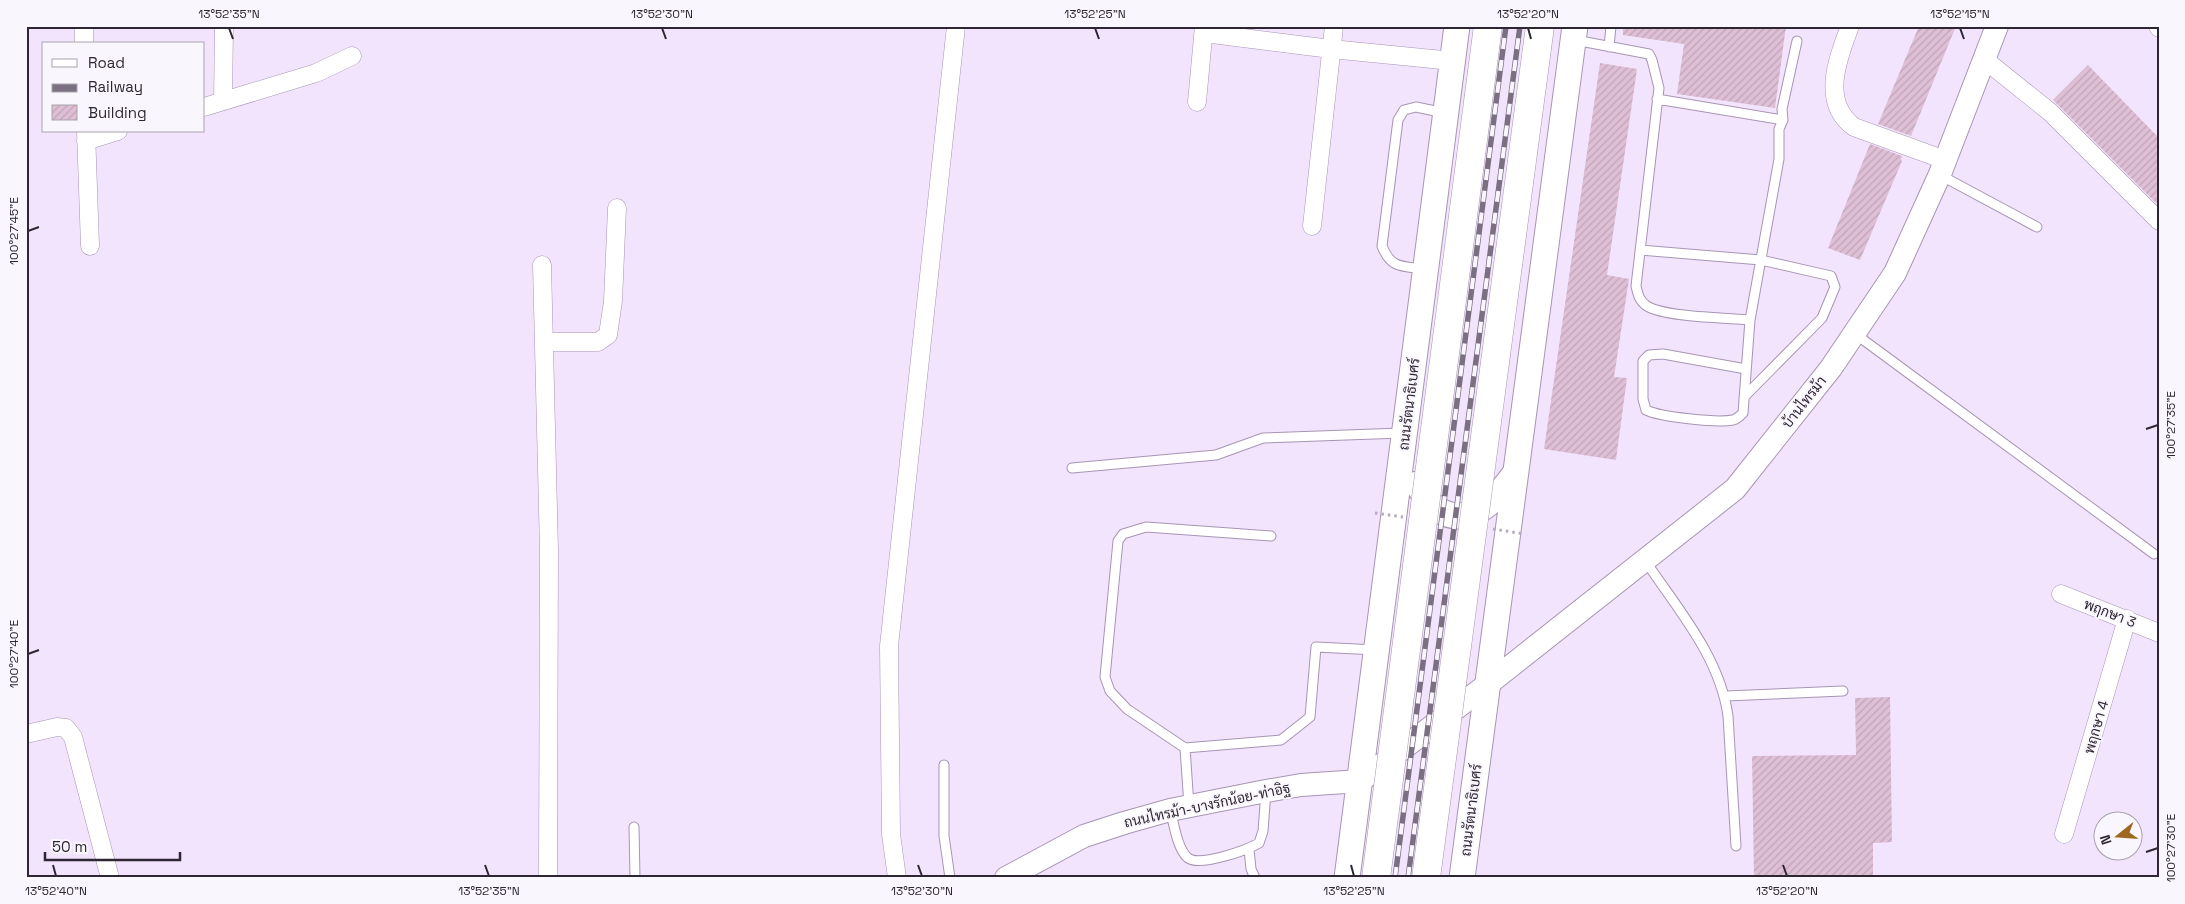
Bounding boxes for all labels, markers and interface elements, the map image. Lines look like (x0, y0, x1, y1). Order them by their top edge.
text: 13°52'35"N (198, 6, 260, 22)
text: 13°52'30"N (631, 6, 693, 22)
text: 13°52'25"N (1064, 6, 1126, 22)
text: 13°52'20"N (1497, 6, 1559, 22)
text: 13°52'15"N (1930, 6, 1990, 22)
legend (42, 42, 205, 132)
text: Road (88, 53, 125, 72)
text: Railway (88, 77, 143, 96)
text: Building (88, 103, 147, 122)
text: 100°27'45"E (6, 197, 22, 265)
street label: ถนนรัตนาธิเบศร์ (1394, 356, 1424, 451)
street label: บ้านไทรม้า (1778, 372, 1830, 432)
text: 100°27'35"E (2163, 391, 2179, 459)
street label: พฤกษา 3 (2081, 595, 2139, 631)
text: 100°27'40"E (6, 620, 22, 688)
street label: พฤกษา 4 (2080, 698, 2112, 756)
street label: ถนนรัตนาธิเบศร์ (1456, 762, 1486, 857)
street label: ถนนไทรม้า-บางรักน้อย-ท่าอิฐ (1122, 779, 1292, 831)
north arrow (2092, 812, 2142, 862)
text: 100°27'30"E (2163, 813, 2179, 882)
scale bar (45, 829, 180, 861)
text: N (2096, 833, 2116, 847)
text: 50 m (52, 837, 87, 856)
text: 13°52'40"N (25, 883, 87, 899)
text: 13°52'35"N (458, 883, 520, 899)
text: 13°52'30"N (891, 883, 953, 899)
text: 13°52'25"N (1323, 883, 1385, 899)
text: 13°52'20"N (1756, 883, 1818, 899)

